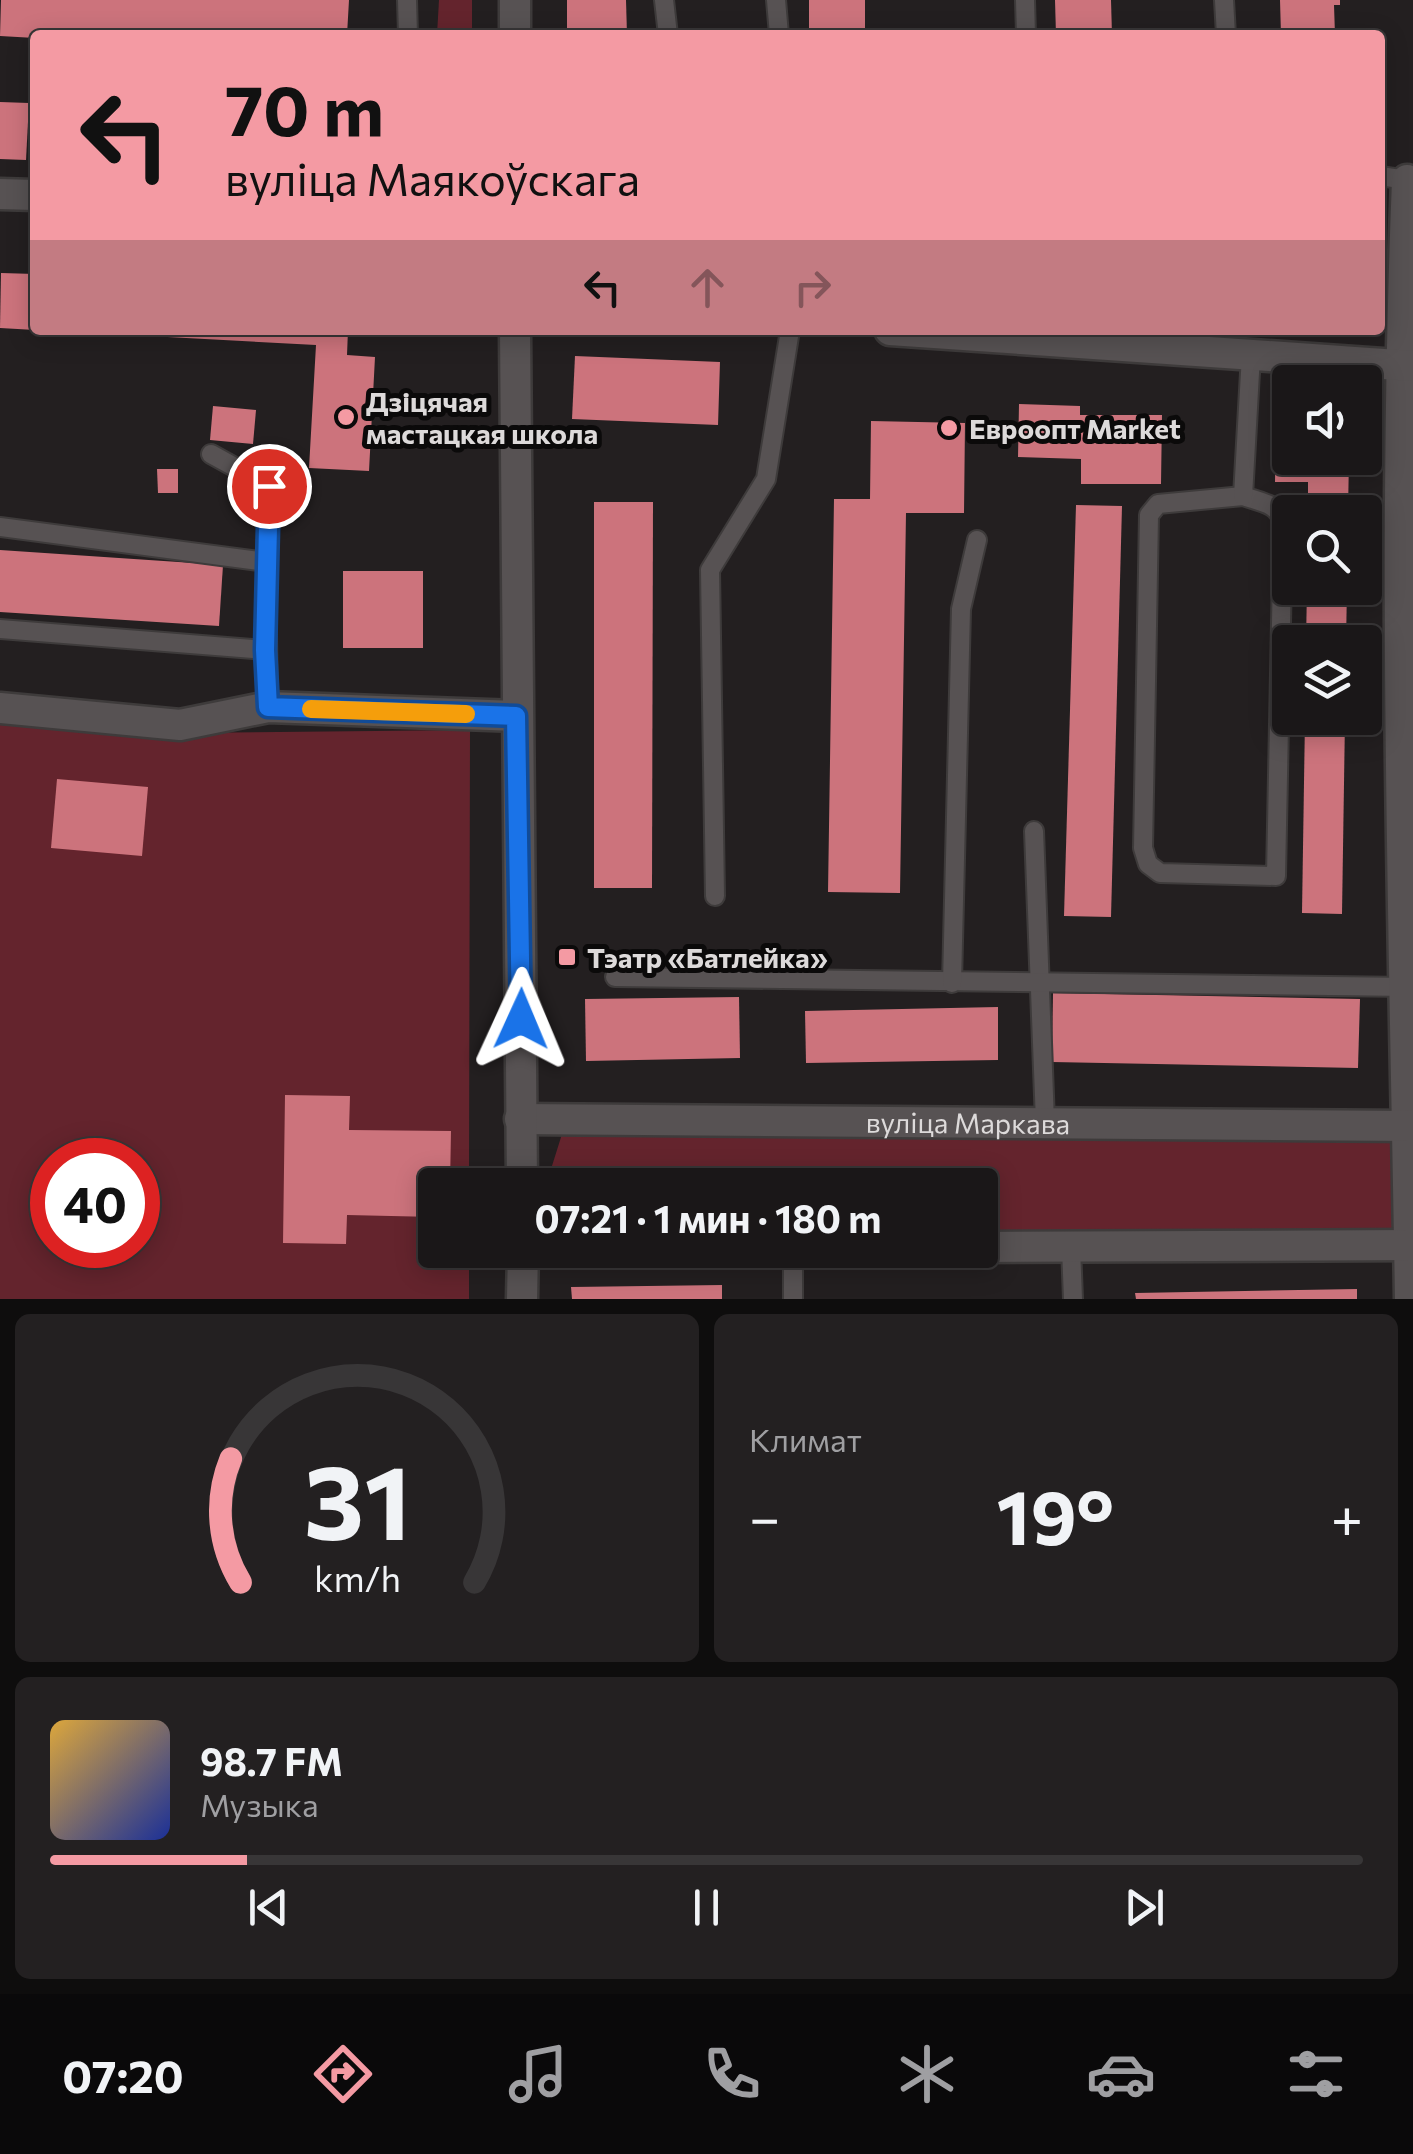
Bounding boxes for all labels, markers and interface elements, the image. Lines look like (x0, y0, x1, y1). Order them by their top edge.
text: 70 m (225, 65, 384, 150)
icon: left (60, 70, 190, 200)
text: вуліца Маякоўскага (225, 150, 640, 205)
icon: left (575, 260, 630, 315)
icon: ahead (680, 260, 735, 315)
icon: right (785, 260, 840, 315)
map controls (1272, 365, 1382, 735)
button: sound (1272, 365, 1382, 475)
place label: Дзіцячая мастацкая школа (366, 384, 598, 450)
marker: Дзіцячая мастацкая школа (335, 406, 357, 428)
place label: Евроопт Market (969, 411, 1181, 445)
marker: Евроопт Market (938, 417, 960, 439)
pin (227, 444, 312, 529)
icon: arrive (242, 459, 297, 514)
button: search (1272, 495, 1382, 605)
button: layers (1272, 625, 1382, 735)
place label: Тэатр «Батлейка» (587, 940, 828, 974)
marker: Тэатр «Батлейка» (556, 946, 578, 968)
position arrow (469, 967, 573, 1071)
street label: вуліца Маркава (866, 1105, 1070, 1140)
speed limit sign: 40 (30, 1138, 160, 1268)
text: 07:21 · 1 мин · 180 m (535, 1194, 881, 1241)
text: Климат (749, 1419, 862, 1459)
text: 31 (303, 1434, 411, 1561)
text: 19° (997, 1469, 1114, 1560)
text: − (749, 1482, 780, 1549)
text: + (1331, 1482, 1363, 1549)
text: km/h (314, 1556, 400, 1599)
text: 98.7 FM (200, 1737, 343, 1784)
text: Музыка (200, 1784, 319, 1824)
icon: previous (241, 1880, 296, 1935)
icon: pause (679, 1880, 734, 1935)
icon: next (1117, 1880, 1172, 1935)
icon: directions (308, 2039, 378, 2109)
icon: music (503, 2039, 573, 2109)
icon: phone (697, 2039, 767, 2109)
icon: climate (892, 2039, 962, 2109)
icon: car (1086, 2039, 1156, 2109)
icon: filters (1281, 2039, 1351, 2109)
text: 07:20 (62, 2047, 184, 2102)

